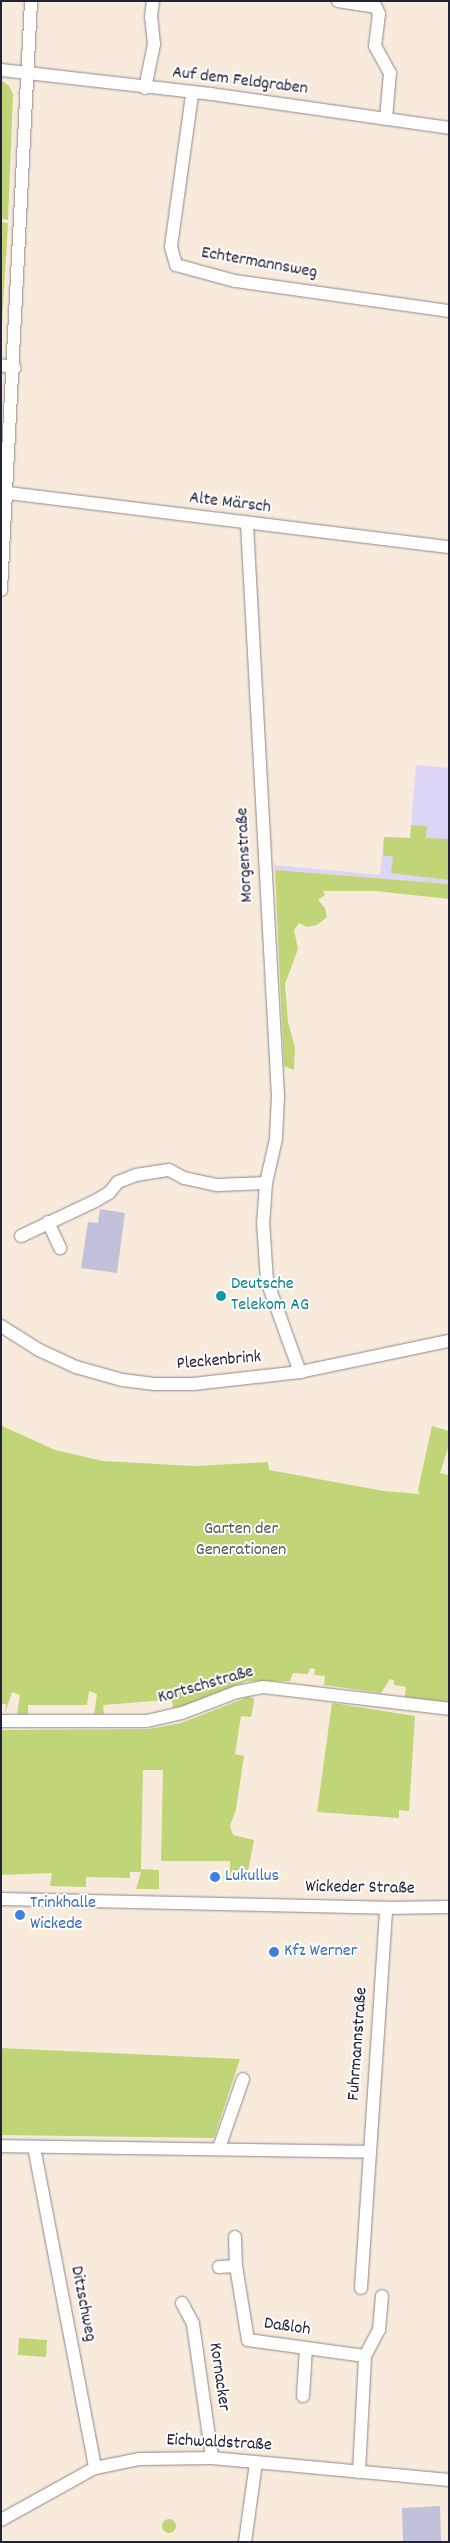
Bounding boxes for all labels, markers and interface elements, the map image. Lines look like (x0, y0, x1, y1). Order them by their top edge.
street label: Auf dem Feldgraben (171, 63, 309, 101)
street label: Echtermannsweg (199, 243, 319, 285)
street label: Alte Märsch (188, 488, 272, 520)
street label: Morgenstraße (233, 807, 259, 903)
place label: Deutsche Telekom AG (231, 1275, 309, 1318)
marker: Deutsche Telekom AG (215, 1290, 227, 1302)
street label: Pleckenbrink (176, 1348, 262, 1376)
park label: Garten der Generationen (196, 1520, 286, 1562)
street label: Kortschstraße (156, 1662, 256, 1710)
place label: Lukullus (225, 1866, 279, 1888)
marker: Lukullus (209, 1871, 221, 1883)
street label: Wickeder Straße (305, 1877, 415, 1901)
place label: Trinkhalle Wickede (30, 1894, 96, 1936)
marker: Trinkhalle Wickede (14, 1909, 26, 1921)
place label: Kfz Werner (284, 1941, 357, 1963)
marker: Kfz Werner (268, 1946, 280, 1958)
street label: Fuhrmannstraße (344, 1986, 374, 2102)
street label: Ditzschweg (64, 2264, 100, 2344)
street label: Daßloh (262, 2314, 312, 2342)
street label: Kornacker (203, 2341, 233, 2413)
street label: Eichwaldstraße (166, 2430, 272, 2458)

